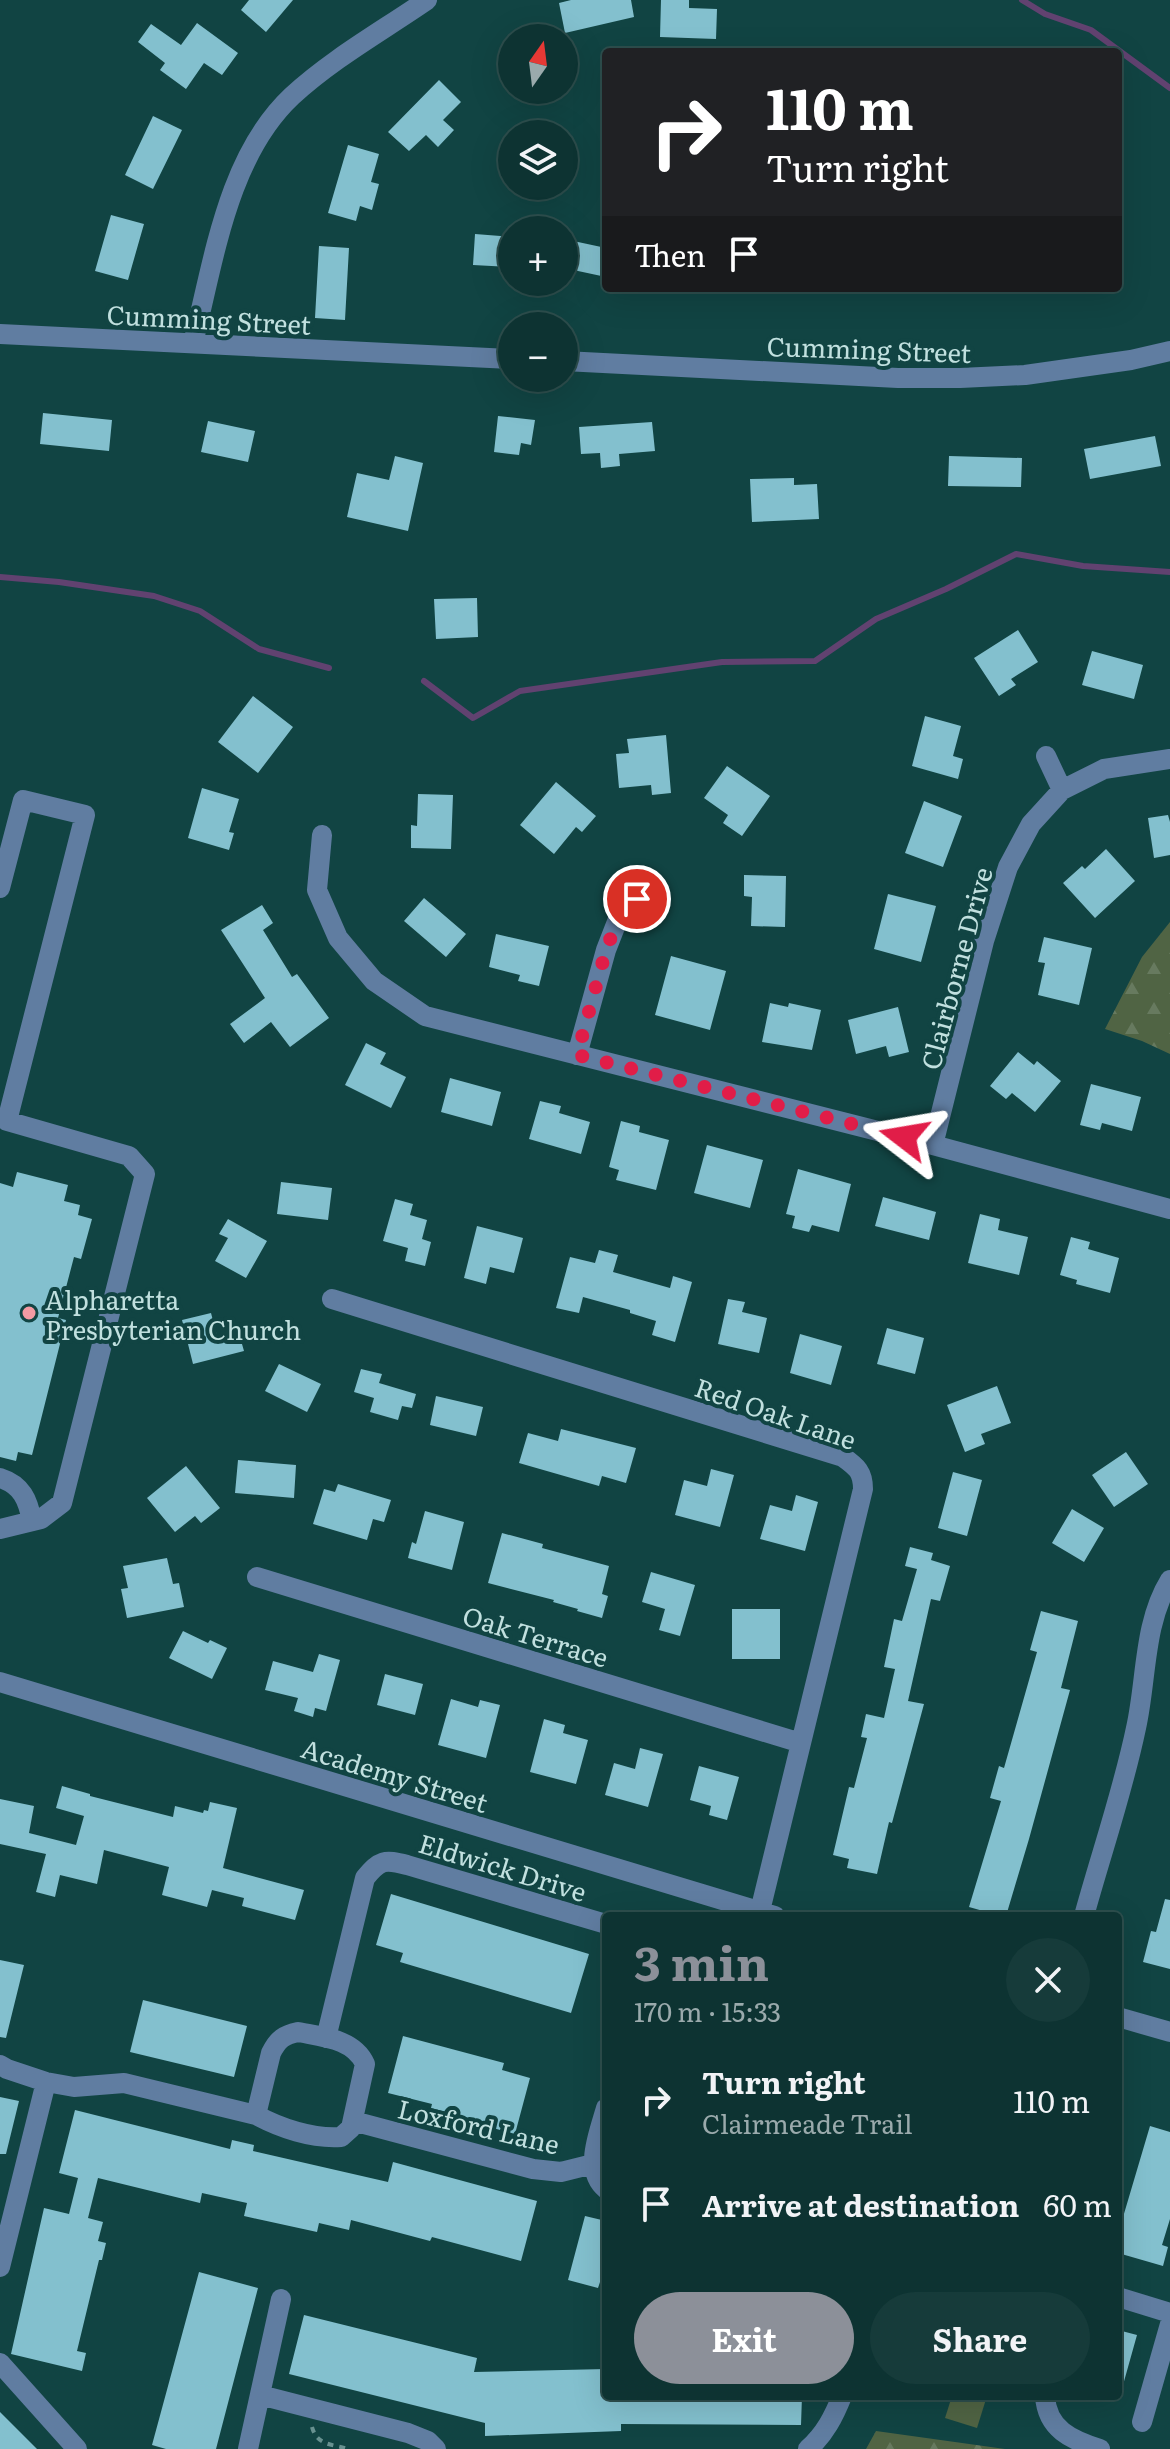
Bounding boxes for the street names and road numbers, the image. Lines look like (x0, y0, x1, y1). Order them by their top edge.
street label: Cumming Street (106, 293, 313, 343)
street label: Cumming Street (766, 325, 972, 371)
street label: Clairborne Drive (909, 862, 1001, 1074)
street label: Red Oak Lane (690, 1366, 862, 1458)
street label: Oak Terrace (458, 1594, 614, 1676)
street label: Academy Street (297, 1727, 493, 1821)
street label: Eldwick Drive (414, 1822, 592, 1910)
street label: Loxford Lane (394, 2087, 564, 2163)

